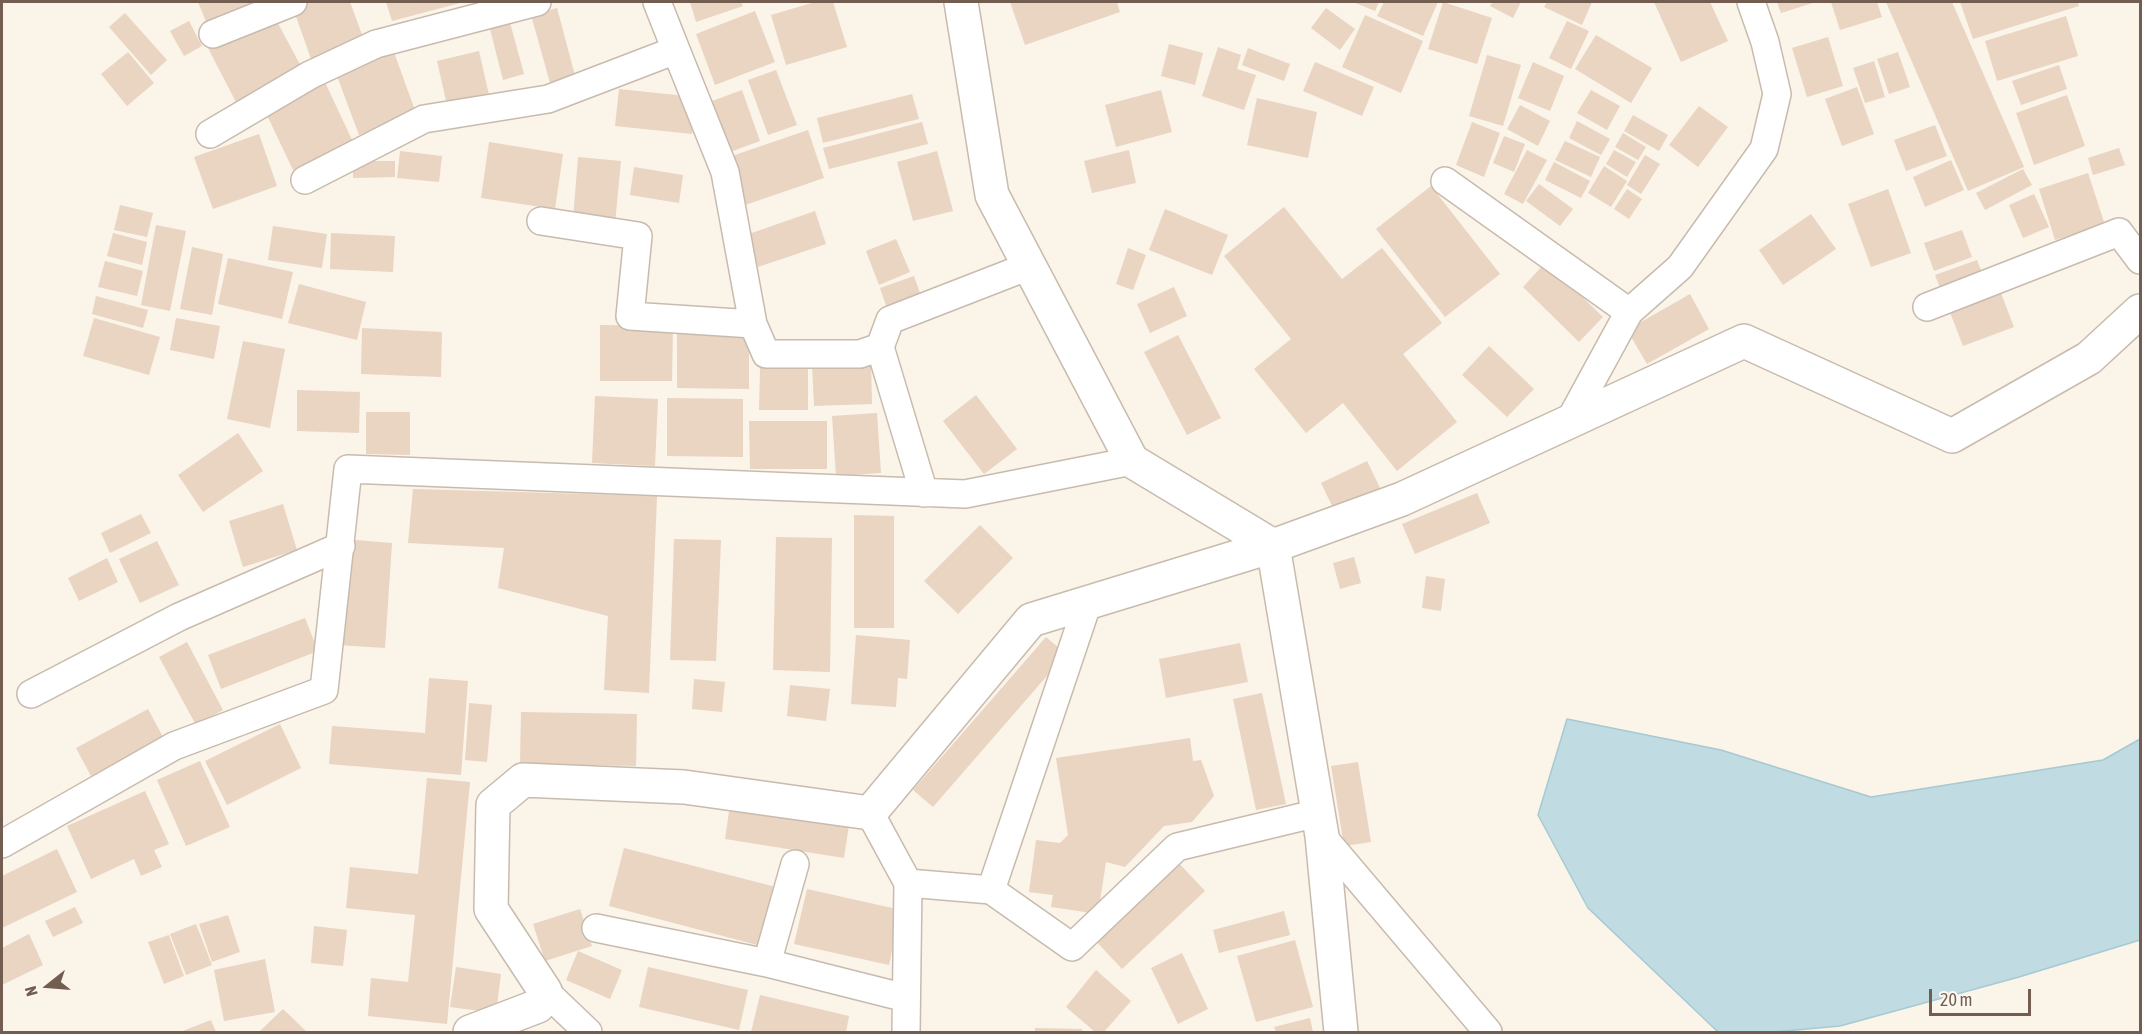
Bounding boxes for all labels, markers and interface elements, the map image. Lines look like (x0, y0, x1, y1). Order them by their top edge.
north arrow (18, 956, 78, 1016)
scale bar (1932, 977, 2034, 1015)
text: N (21, 984, 41, 998)
text: 20 m (1940, 989, 1972, 1010)

